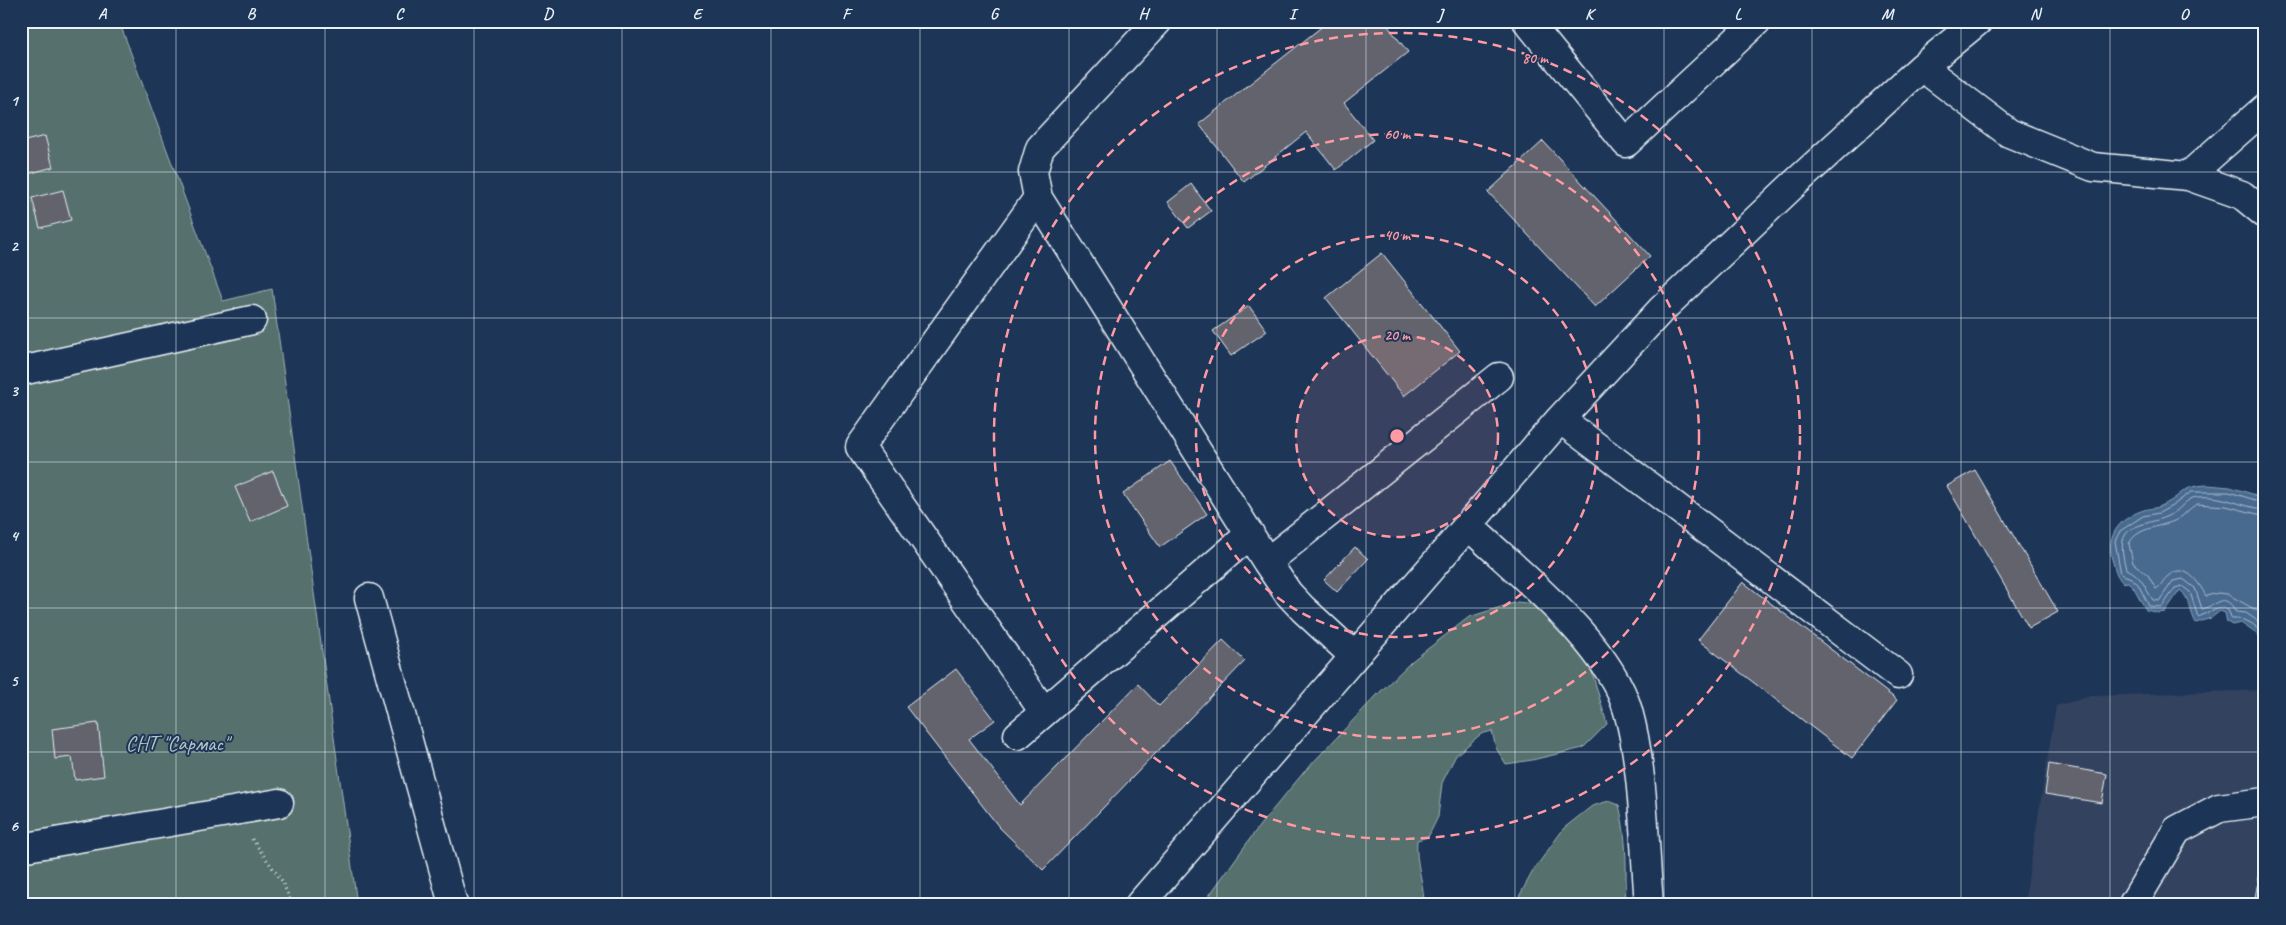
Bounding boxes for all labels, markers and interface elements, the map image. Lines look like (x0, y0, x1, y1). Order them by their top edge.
text: A (98, 4, 108, 24)
text: B (247, 4, 257, 24)
text: C (395, 4, 405, 24)
text: D (543, 4, 554, 24)
text: E (693, 4, 704, 24)
text: F (842, 4, 853, 24)
text: G (990, 4, 1000, 24)
text: H (1138, 4, 1150, 24)
text: I (1289, 4, 1299, 24)
text: J (1436, 4, 1445, 24)
text: K (1585, 4, 1597, 24)
text: L (1735, 4, 1743, 24)
text: M (1881, 4, 1895, 24)
text: N (2030, 4, 2043, 24)
text: O (2180, 4, 2190, 24)
text: 80 m (1522, 49, 1549, 68)
text: 1 (10, 91, 19, 111)
text: 60 m (1384, 125, 1411, 144)
text: 40 m (1384, 226, 1411, 245)
text: 2 (10, 236, 19, 256)
text: 20 m (1384, 326, 1411, 345)
text: 3 (10, 381, 19, 401)
centre of rings (1388, 427, 1406, 445)
text: 4 (10, 526, 19, 546)
text: 5 (11, 671, 20, 691)
park label: СНТ "Сармас" (126, 730, 232, 756)
text: 6 (10, 816, 19, 836)

